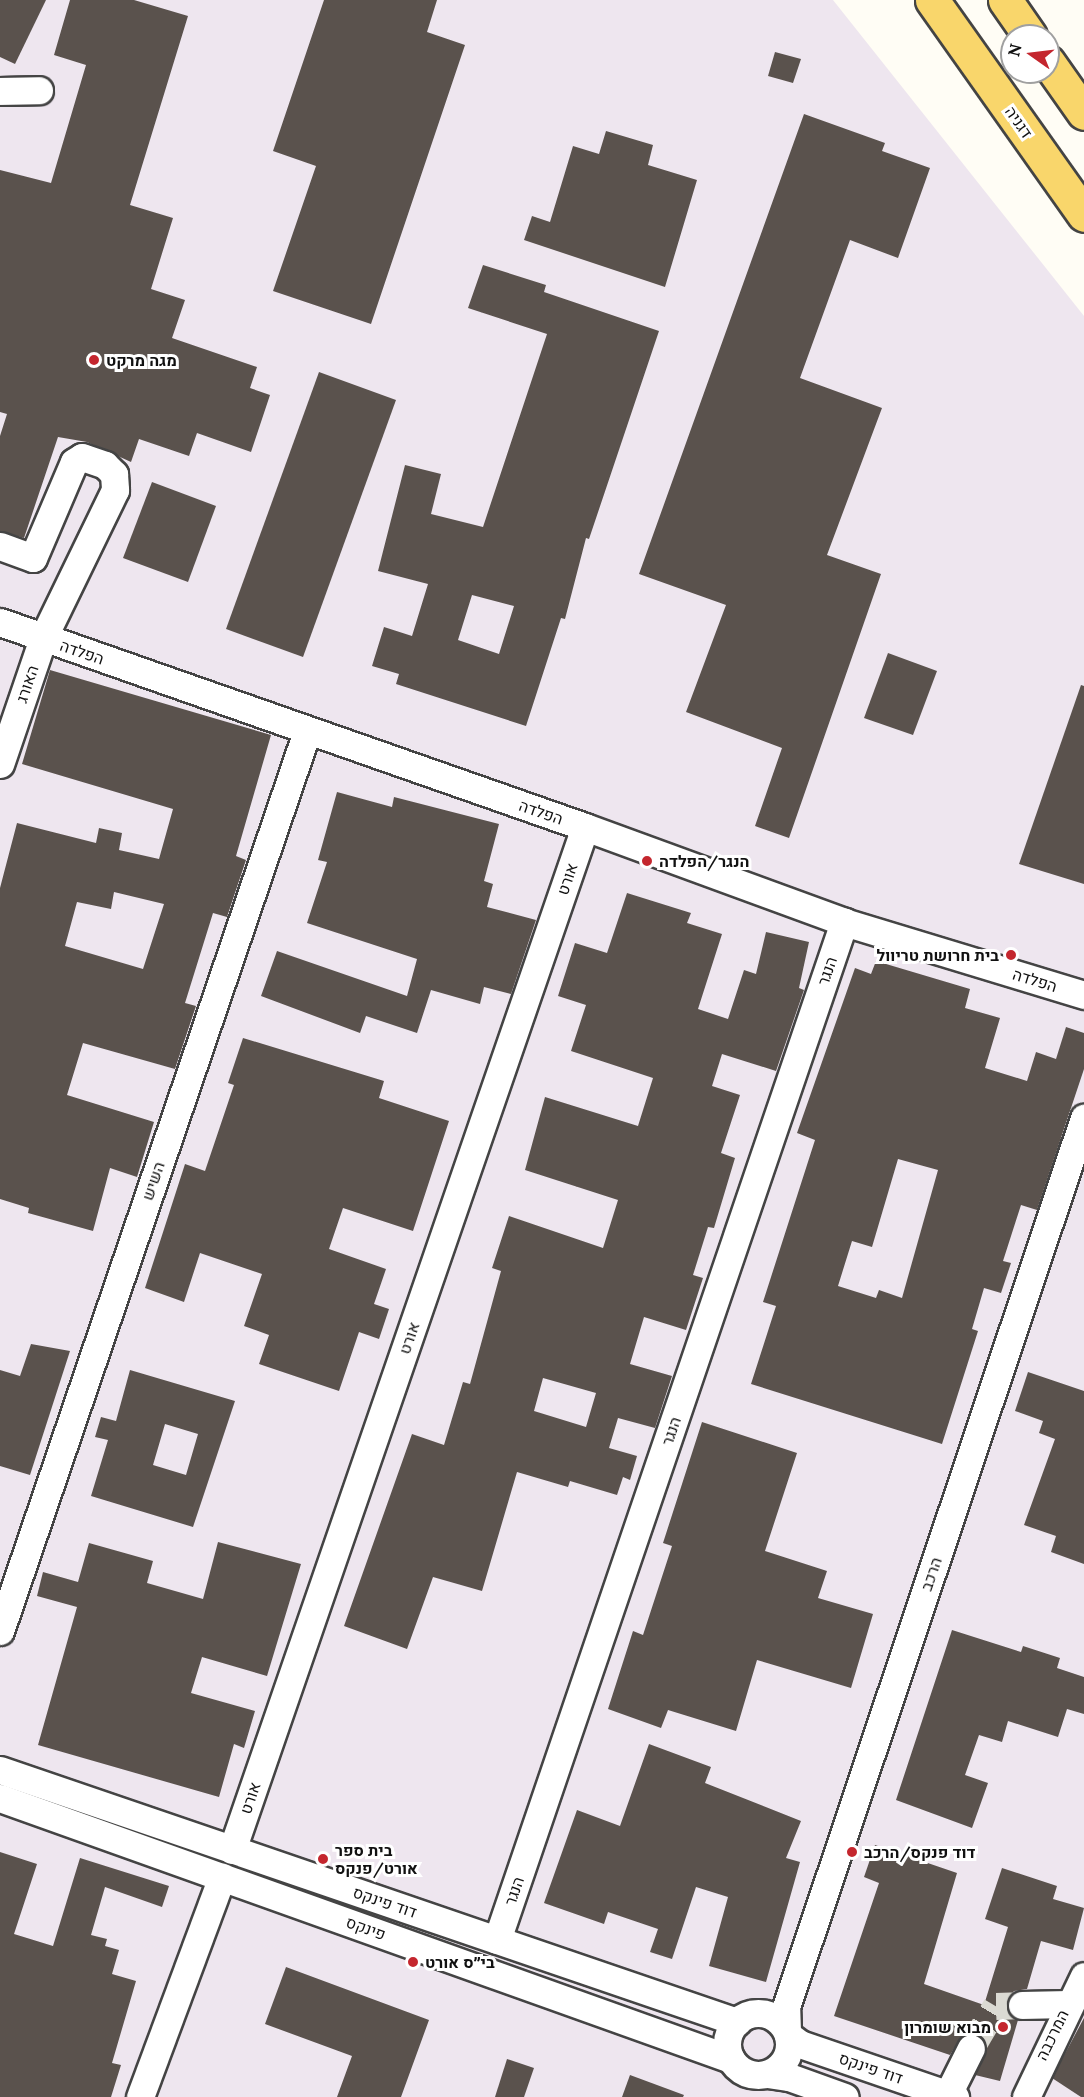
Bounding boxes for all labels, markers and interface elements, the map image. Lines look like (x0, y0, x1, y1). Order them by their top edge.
north arrow (1000, 24, 1060, 84)
text: N (1003, 42, 1026, 59)
street label: דגניה (1001, 102, 1037, 142)
place label: מגה מרקט (106, 350, 177, 370)
marker: מגה מרקט (87, 353, 101, 367)
street label: הפלדה (57, 636, 107, 668)
street label: האורג (12, 663, 42, 705)
street label: הפלדה (516, 796, 566, 828)
place label: הנגר/הפלדה (659, 851, 749, 871)
marker: הנגר/הפלדה (640, 854, 654, 868)
street label: אורט (553, 860, 581, 898)
place label: בית חרושת טריוול (877, 945, 999, 965)
marker: בית חרושת טריוול (1004, 948, 1018, 962)
street label: הנגר (813, 954, 841, 988)
street label: הפלדה (1010, 964, 1060, 996)
street label: השיש (137, 1159, 169, 1203)
street label: אורט (395, 1319, 423, 1357)
street label: הנגר (657, 1414, 685, 1448)
street label: הרכב (916, 1555, 946, 1593)
street label: אורט (236, 1779, 264, 1817)
place label: בית ספר אורט/פנקס (335, 1840, 418, 1878)
place label: דוד פנקס/הרכב (864, 1842, 976, 1862)
marker: דוד פנקס/הרכב (845, 1845, 859, 1859)
marker: בית ספר אורט/פנקס (316, 1852, 330, 1866)
street label: הנגר (500, 1874, 528, 1908)
street label: דוד פינקס (350, 1882, 420, 1922)
street label: פינקס (344, 1912, 388, 1944)
place label: בי״ס אורט (425, 1952, 495, 1972)
marker: בי״ס אורט (406, 1955, 420, 1969)
street label: המרכבה (1032, 2007, 1072, 2063)
place label: מבוא שומרון (904, 2017, 991, 2037)
marker: מבוא שומרון (996, 2020, 1010, 2034)
street label: דוד פינקס (836, 2048, 906, 2088)

